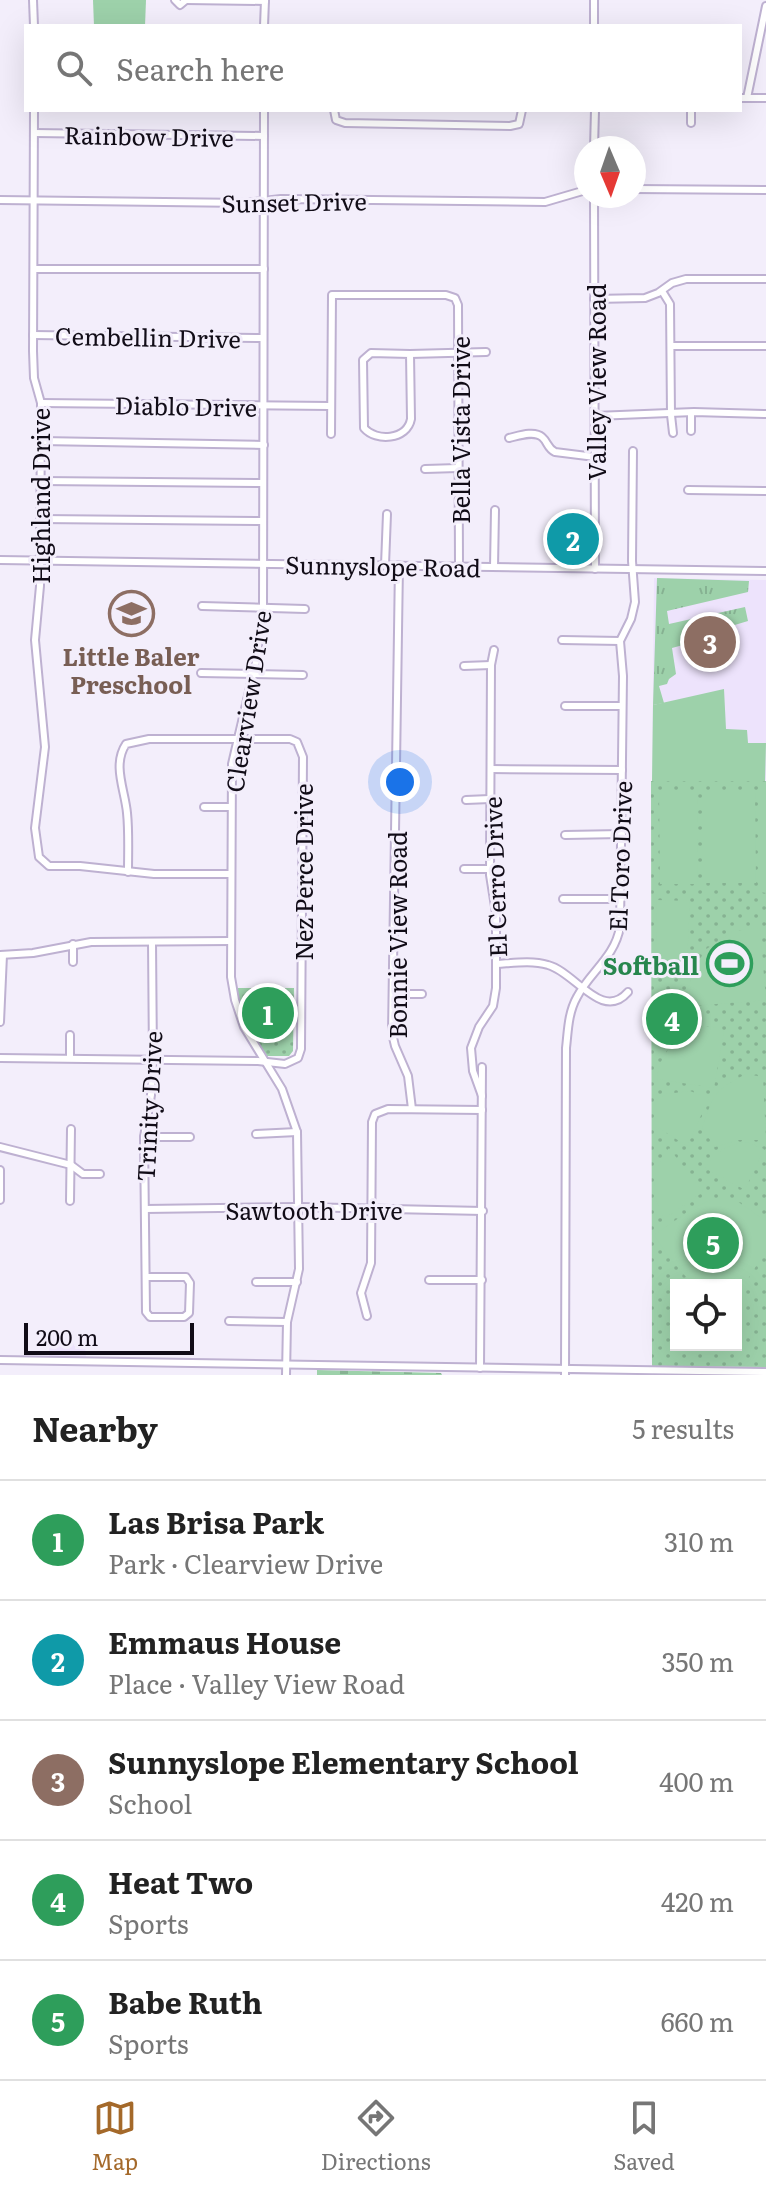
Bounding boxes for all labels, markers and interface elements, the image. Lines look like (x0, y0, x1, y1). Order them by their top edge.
search box (24, 24, 742, 112)
icon: search (52, 46, 96, 90)
text: Search here (116, 46, 284, 90)
street label: Rainbow Drive (64, 116, 234, 154)
north arrow (574, 136, 646, 208)
street label: Sunset Drive (221, 182, 367, 220)
street label: Valley View Road (578, 283, 613, 480)
street label: Cembellin Drive (55, 317, 241, 355)
street label: Bella Vista Drive (442, 336, 477, 524)
street label: Diablo Drive (114, 386, 258, 424)
street label: Highland Drive (22, 408, 57, 584)
pin: 2 (547, 509, 599, 569)
street label: Sunnyslope Road (285, 546, 481, 584)
school or university icon: Little Baler Preschool (107, 589, 155, 637)
street label: Clearview Drive (215, 608, 279, 794)
pin: 3 (684, 612, 736, 672)
place label: Little Baler Preschool (63, 638, 199, 701)
your location (380, 762, 420, 802)
street label: El Toro Drive (599, 780, 639, 932)
street label: Nez Perce Drive (285, 783, 320, 961)
street label: El Cerro Drive (474, 796, 514, 958)
street label: Bonnie View Road (379, 831, 414, 1039)
sports icon: Softball (706, 940, 754, 988)
place label: Softball (603, 947, 699, 982)
pin: 1 (242, 983, 294, 1043)
pin: 4 (646, 989, 698, 1049)
street label: Trinity Drive (127, 1030, 169, 1182)
street label: Sawtooth Drive (225, 1192, 403, 1227)
pin: 5 (687, 1213, 739, 1273)
map controls (670, 1279, 742, 1351)
button: locate (670, 1279, 742, 1351)
scale bar (24, 1319, 194, 1355)
text: 200 m (36, 1320, 98, 1353)
text: Nearby (32, 1402, 158, 1452)
text: 5 results (632, 1408, 734, 1447)
text: Las Brisa Park (108, 1499, 324, 1543)
text: 1 (53, 1521, 63, 1560)
text: 310 m (664, 1521, 734, 1560)
text: Park · Clearview Drive (108, 1543, 383, 1582)
text: Emmaus House (108, 1619, 341, 1663)
text: 2 (51, 1641, 65, 1680)
text: 350 m (661, 1641, 734, 1680)
text: Place · Valley View Road (108, 1663, 405, 1702)
text: Sunnyslope Elementary School (108, 1739, 579, 1783)
text: 3 (51, 1761, 65, 1800)
text: 400 m (659, 1761, 734, 1800)
text: School (108, 1783, 192, 1822)
text: Heat Two (108, 1859, 253, 1903)
text: 4 (50, 1881, 66, 1920)
text: 420 m (661, 1881, 734, 1920)
text: Sports (108, 1903, 189, 1942)
text: Babe Ruth (108, 1979, 263, 2023)
text: 5 (51, 2001, 65, 2040)
text: 660 m (661, 2001, 734, 2040)
text: Sports (108, 2023, 189, 2062)
tab: Map (91, 2096, 138, 2177)
tab: Directions (321, 2096, 431, 2177)
tab: Saved (613, 2096, 675, 2177)

